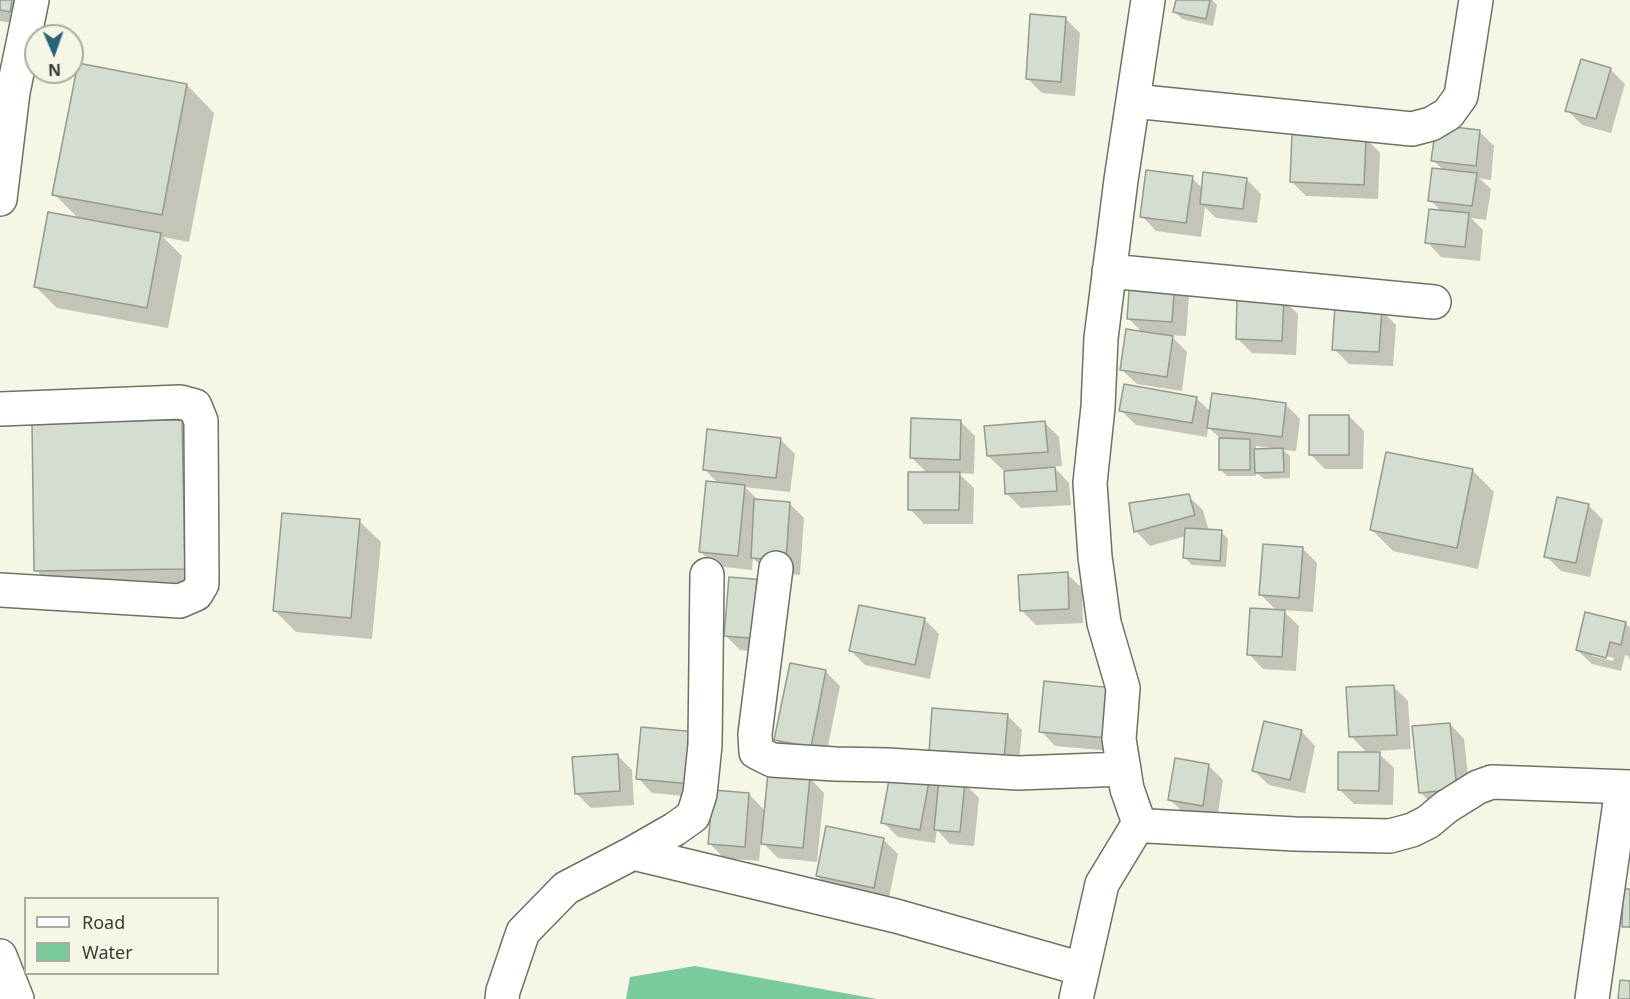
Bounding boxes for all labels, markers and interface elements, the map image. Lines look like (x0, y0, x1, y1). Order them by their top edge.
north arrow (24, 24, 84, 84)
text: N (48, 59, 61, 81)
legend (24, 897, 219, 975)
text: Road (82, 910, 125, 934)
text: Water (82, 940, 133, 964)

